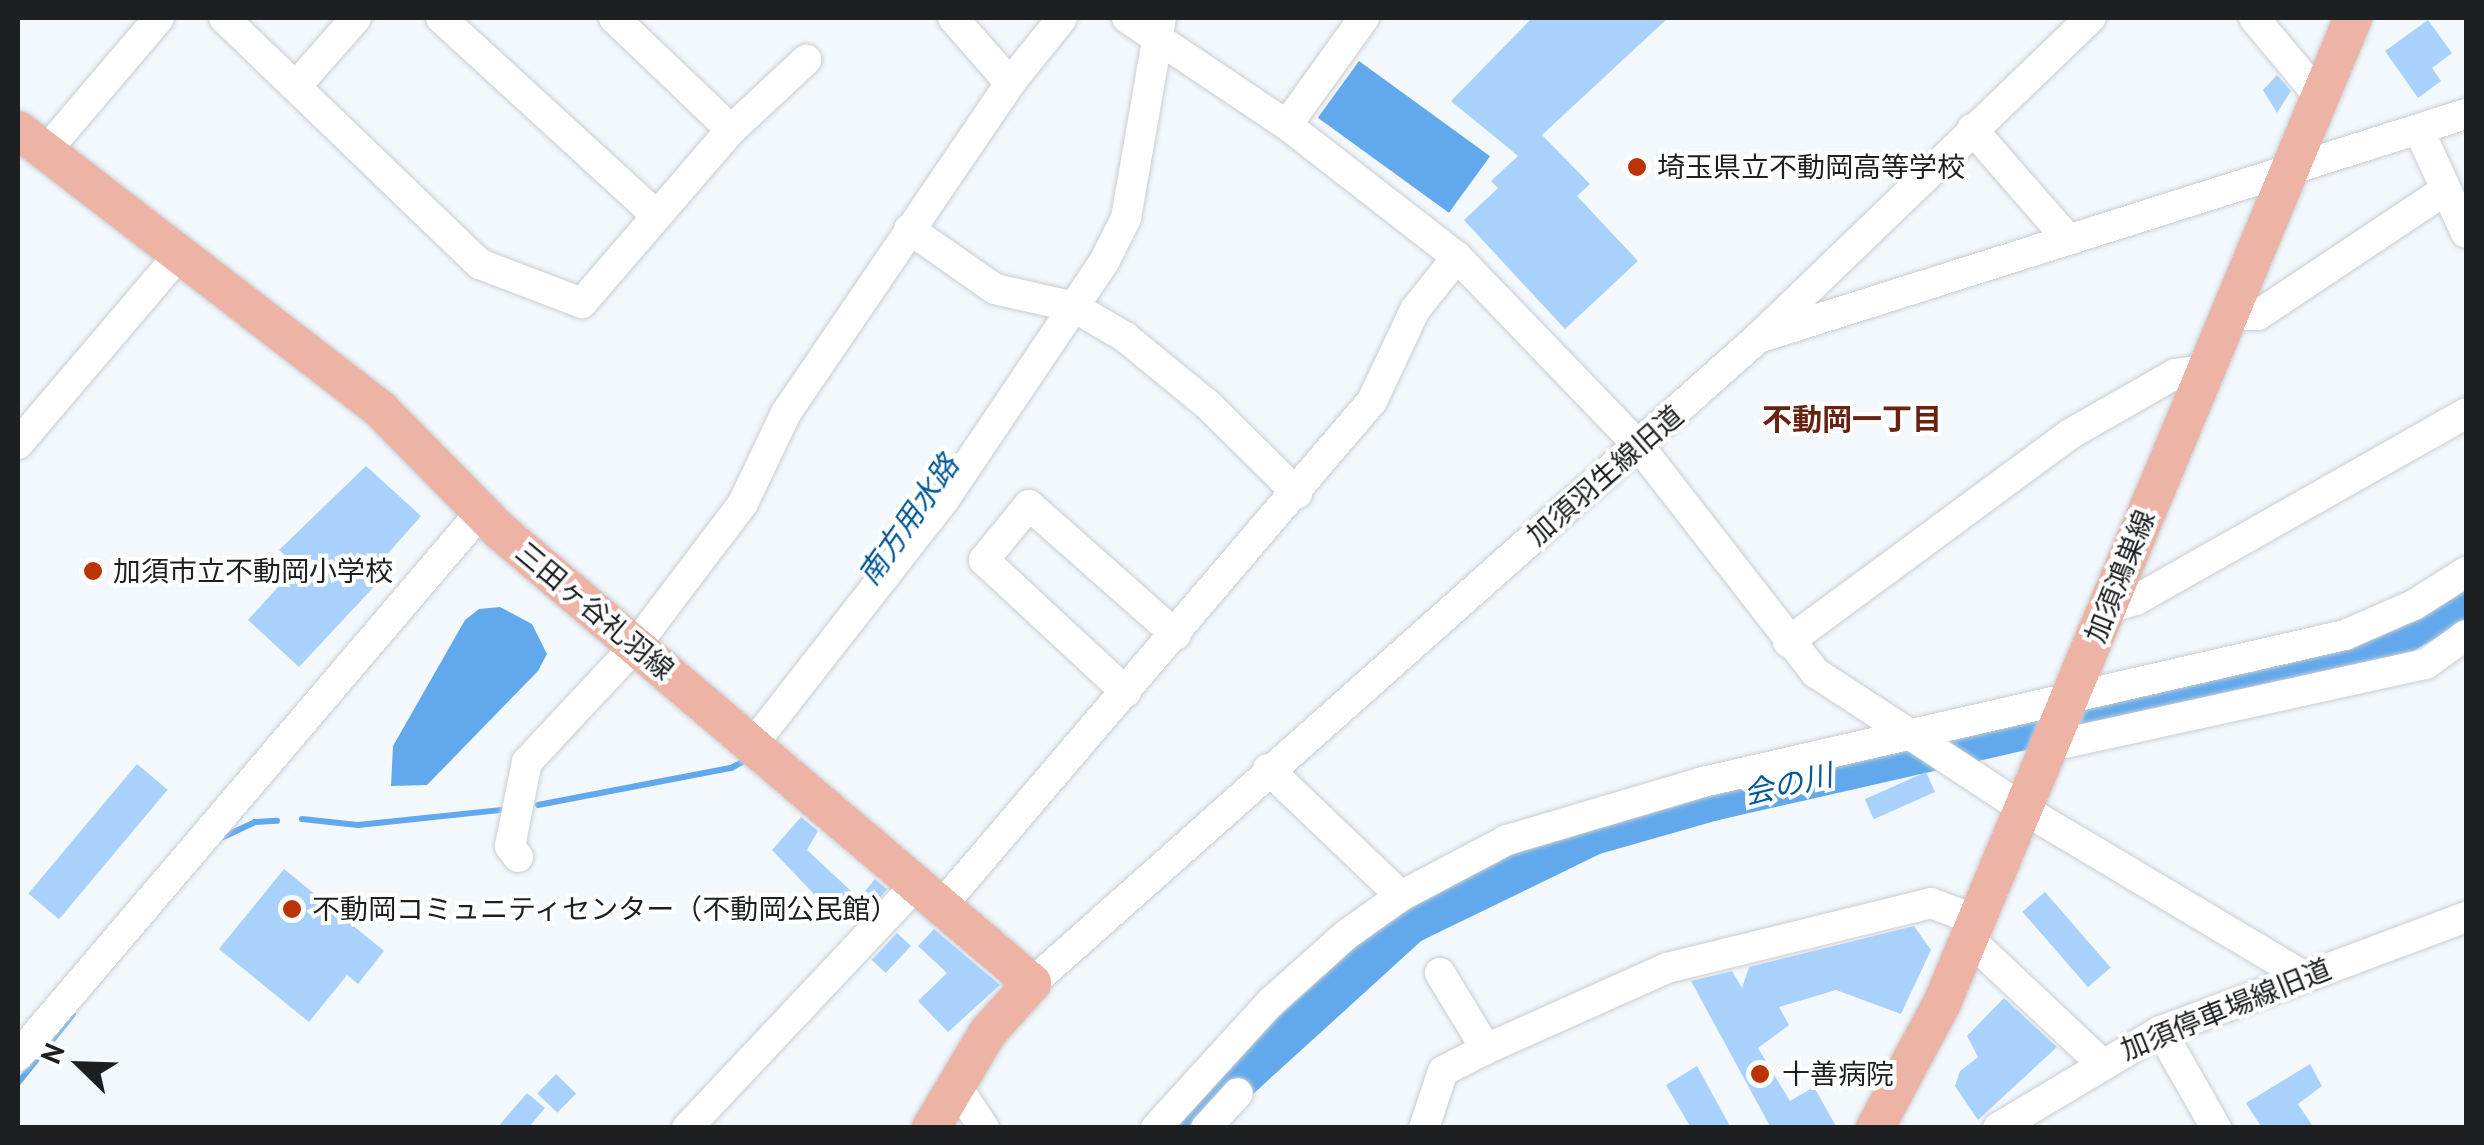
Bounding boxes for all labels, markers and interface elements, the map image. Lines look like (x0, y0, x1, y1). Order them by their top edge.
place label: 埼玉県立不動岡高等学校 (1657, 150, 1965, 184)
marker: 埼玉県立不動岡高等学校 (1626, 156, 1648, 178)
street label: 加須羽生線旧道 (1520, 398, 1690, 552)
district label: 不動岡一丁目 (1762, 401, 1942, 437)
water label: 南方用水路 (850, 448, 966, 592)
street label: 加須鴻巣線 (2078, 505, 2162, 647)
street label: 三田ヶ谷礼羽線 (509, 535, 681, 687)
place label: 加須市立不動岡小学校 (113, 554, 393, 588)
marker: 加須市立不動岡小学校 (82, 560, 104, 582)
water label: 会の川 (1740, 756, 1836, 812)
place label: 不動岡コミュニティセンター（不動岡公民館） (312, 892, 900, 926)
marker: 不動岡コミュニティセンター（不動岡公民館） (281, 898, 303, 920)
street label: 加須停車場線旧道 (2116, 951, 2336, 1067)
north arrow (30, 1015, 130, 1115)
text: N (31, 1037, 73, 1069)
place label: 十善病院 (1782, 1057, 1894, 1091)
marker: 十善病院 (1747, 1061, 1773, 1087)

